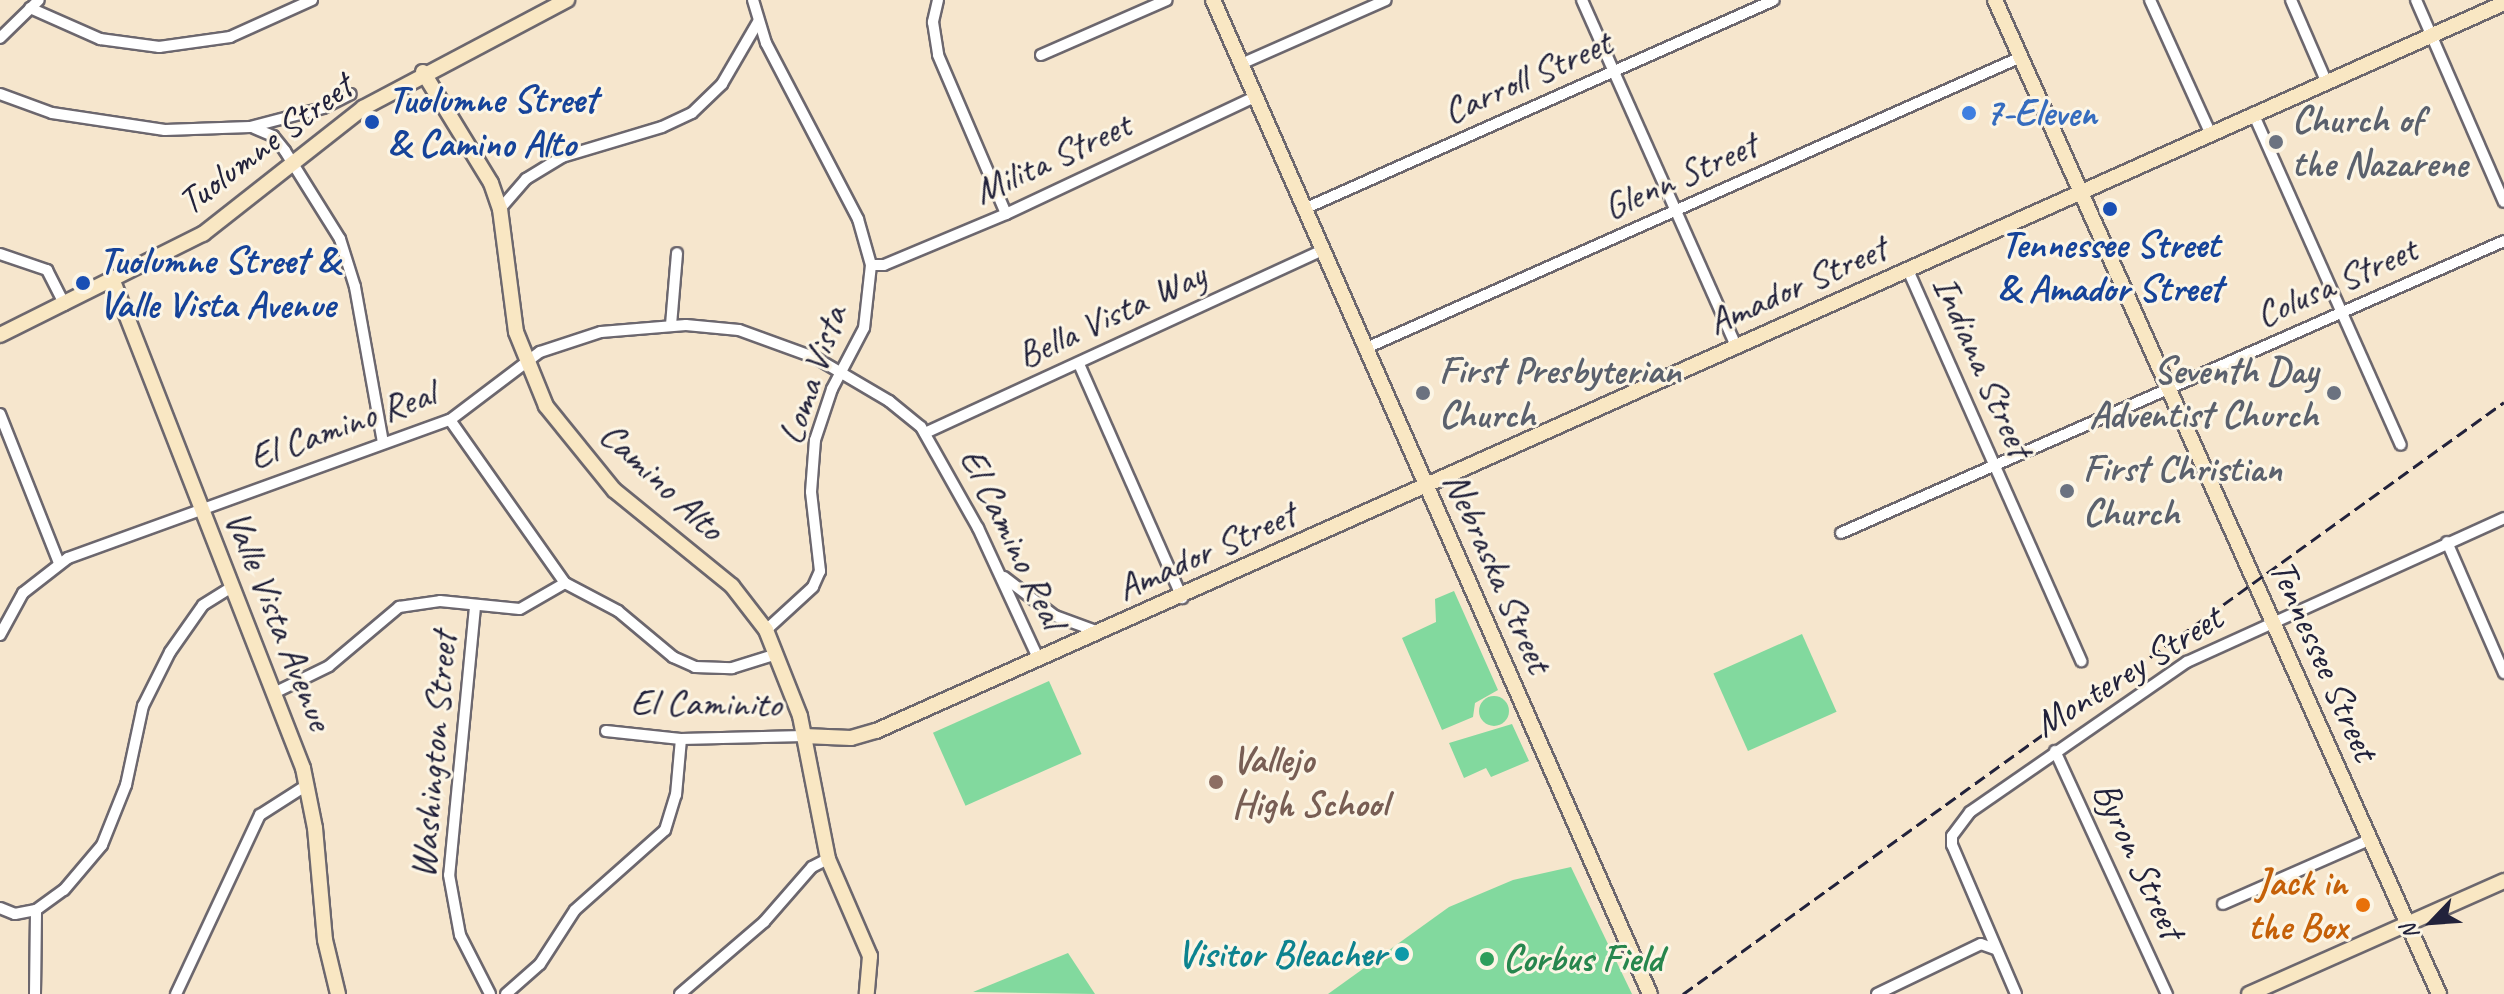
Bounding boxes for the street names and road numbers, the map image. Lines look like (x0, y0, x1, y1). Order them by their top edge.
street label: Carroll Street (1435, 20, 1619, 134)
street label: Tuolumne Street (169, 64, 361, 224)
street label: Milita Street (966, 102, 1138, 214)
street label: Glenn Street (1596, 122, 1764, 230)
street label: Amador Street (1701, 225, 1893, 345)
street label: Colusa Street (2248, 226, 2424, 338)
street label: Bella Vista Way (1010, 252, 1212, 378)
street label: Indiana Street (1923, 268, 2043, 464)
street label: Loma Vista (767, 301, 857, 449)
street label: El Camino Real (244, 371, 440, 479)
street label: Camino Alto (590, 412, 734, 550)
street label: El Camino Real (950, 442, 1076, 634)
street label: Nebraska Street (1433, 464, 1563, 680)
street label: Amador Street (1110, 491, 1302, 611)
street label: Valle Vista Avenue (215, 504, 343, 736)
street label: Tennessee Street (2259, 552, 2389, 768)
street label: Monterey Street (2025, 595, 2231, 747)
street label: Washington Street (400, 630, 466, 880)
street label: El Caminito (631, 679, 781, 727)
street label: Byron Street (2083, 774, 2195, 946)

